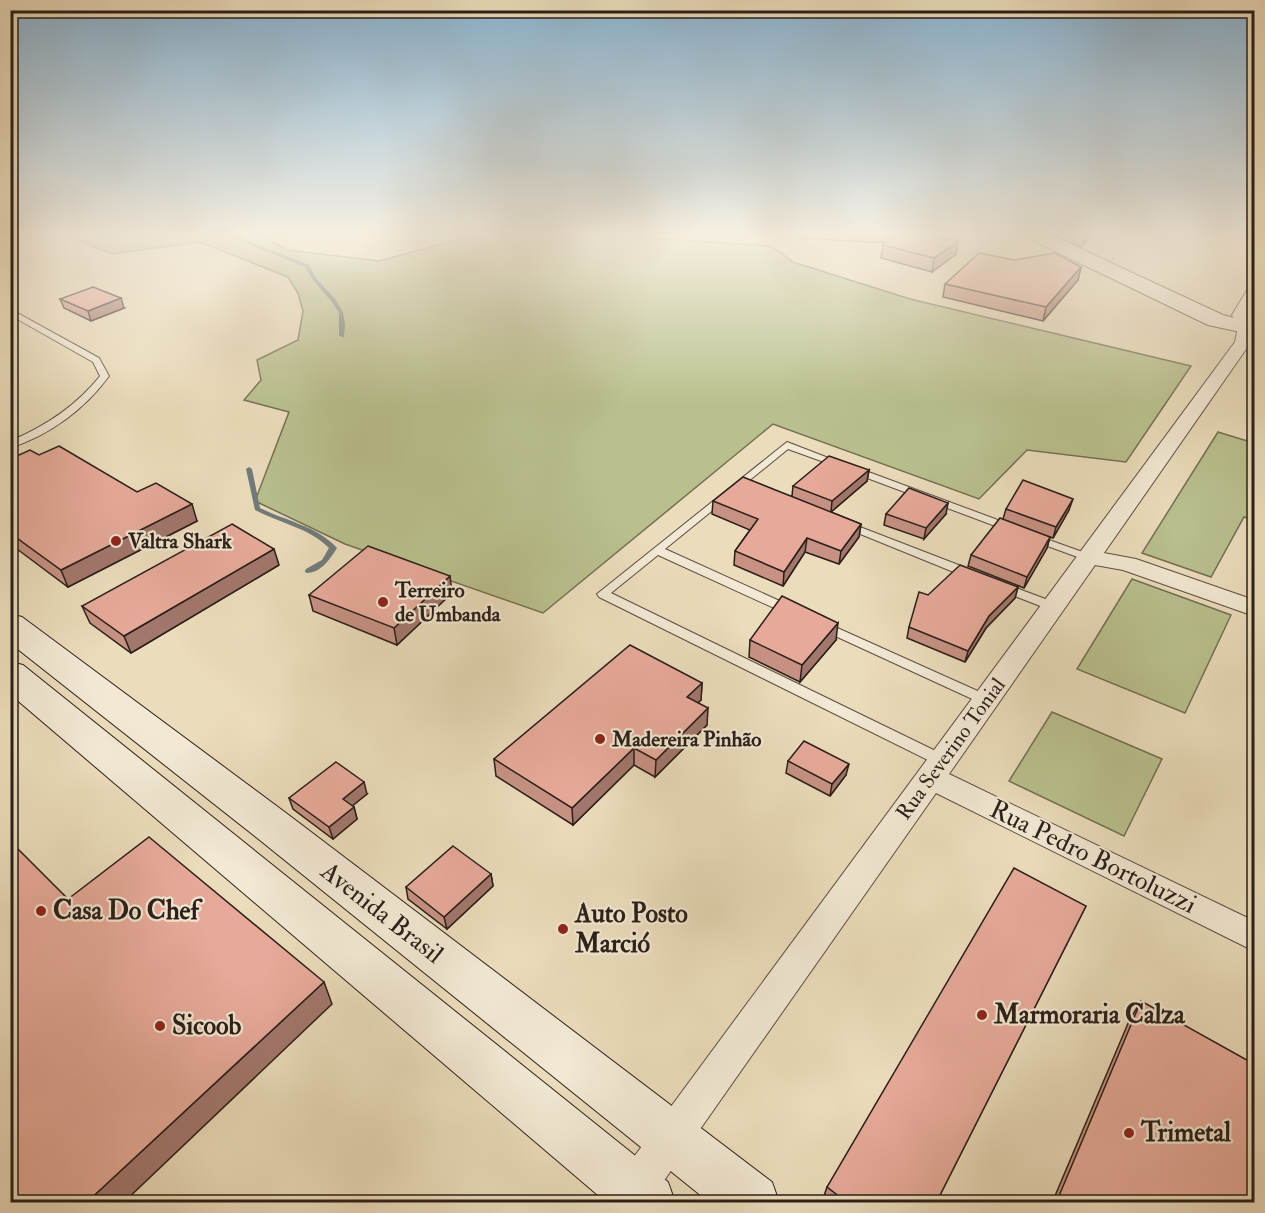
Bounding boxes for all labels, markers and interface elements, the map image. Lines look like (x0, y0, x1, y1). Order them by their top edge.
place label: Valtra Shark (127, 528, 233, 555)
marker: Valtra Shark (109, 534, 123, 548)
place label: Terreiro de Umbanda (394, 577, 502, 628)
marker: Terreiro de Umbanda (376, 595, 390, 609)
street label: Rua Severino Tonial (890, 672, 1012, 825)
place label: Madereira Pinhão (611, 726, 761, 753)
marker: Madereira Pinhão (593, 732, 607, 746)
street label: Rua Pedro Bortoluzzi (985, 793, 1202, 921)
street label: Avenida Brasil (314, 855, 450, 971)
place label: Casa Do Chef (53, 895, 203, 927)
place label: Auto Posto Marció (574, 898, 688, 960)
marker: Casa Do Chef (34, 904, 48, 918)
marker: Auto Posto Marció (556, 922, 570, 936)
place label: Marmoraria Calza (993, 999, 1186, 1031)
marker: Marmoraria Calza (975, 1008, 989, 1022)
place label: Sicoob (172, 1010, 242, 1042)
marker: Sicoob (153, 1019, 167, 1033)
place label: Trimetal (1140, 1117, 1231, 1149)
marker: Trimetal (1122, 1126, 1136, 1140)

